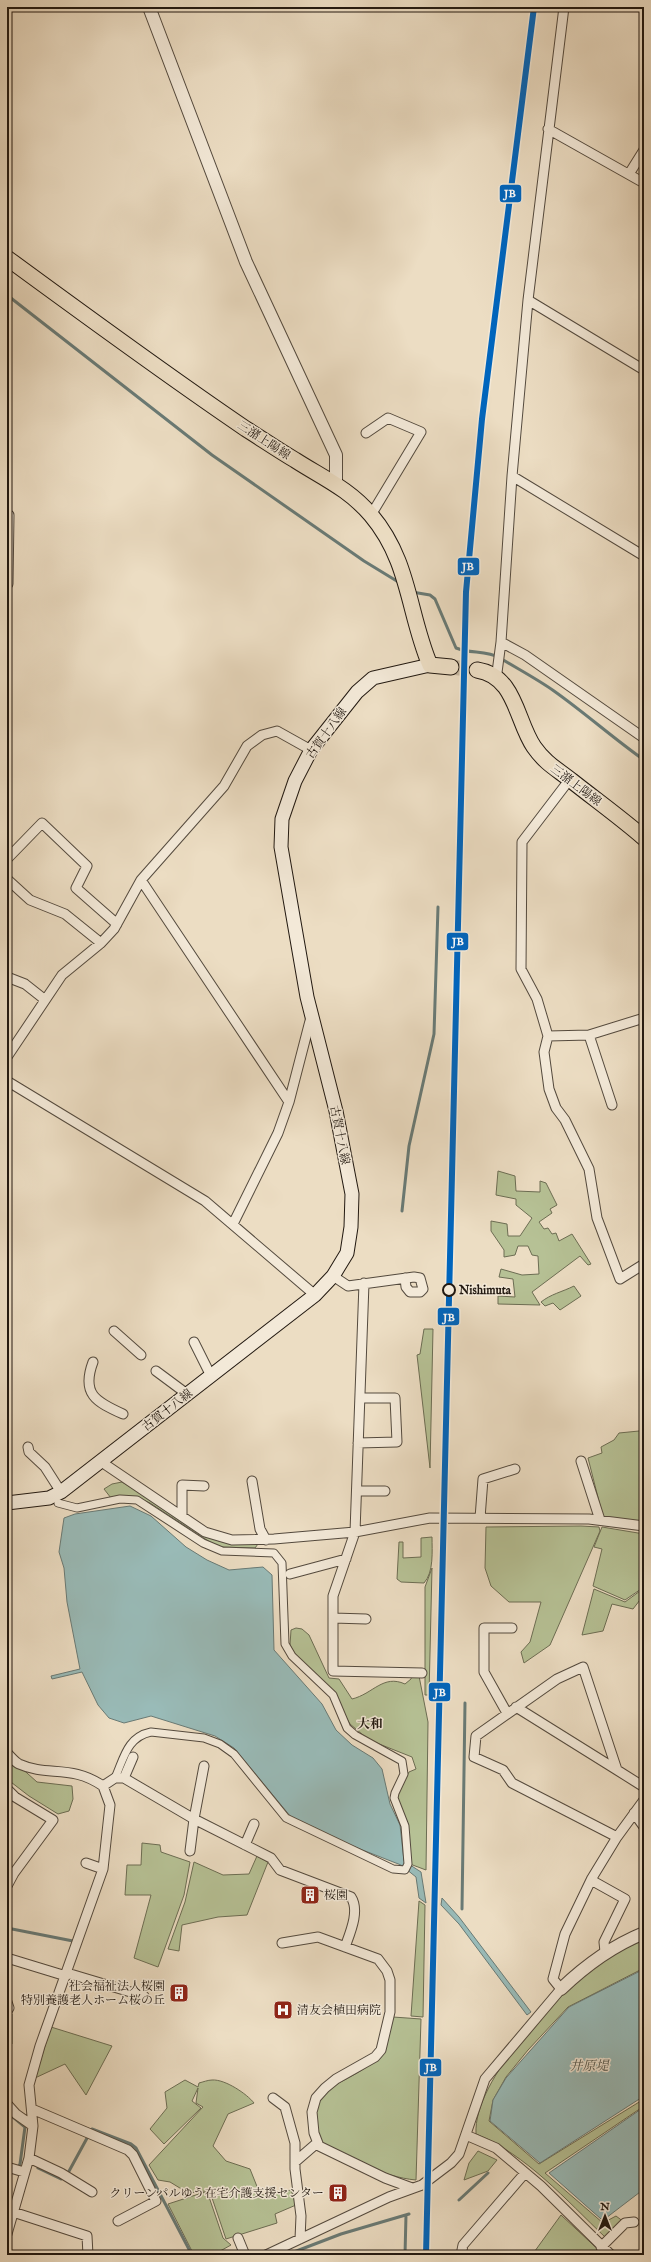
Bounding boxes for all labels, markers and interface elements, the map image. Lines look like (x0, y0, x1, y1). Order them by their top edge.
line badge: JB (499, 184, 522, 203)
text: JB (502, 187, 517, 201)
street label: 三潴上陽線 (234, 418, 293, 463)
line badge: JB (457, 557, 480, 576)
text: JB (460, 560, 475, 574)
street label: 古賀十八線 (303, 705, 350, 762)
street label: 三潴上陽線 (547, 761, 604, 809)
line badge: JB (446, 932, 469, 951)
text: JB (450, 935, 465, 949)
street label: 古賀十八線 (326, 1104, 353, 1166)
marker: Nishimuta (442, 1283, 456, 1297)
place label: Nishimuta (458, 1283, 512, 1298)
line badge: JB (437, 1307, 460, 1326)
text: JB (441, 1311, 456, 1325)
street label: 古賀十八線 (139, 1386, 196, 1435)
line badge: JB (428, 1682, 451, 1702)
text: JB (432, 1686, 447, 1700)
district label: 大和 (357, 1716, 383, 1733)
building icon: 桜園 (299, 1884, 321, 1906)
place label: 桜園 (324, 1888, 348, 1903)
place label: 社会福祉法人桜園 特別養護老人ホーム桜の丘 (21, 1979, 165, 2008)
building icon: 社会福祉法人桜園 特別養護老人ホーム桜の丘 (168, 1982, 190, 2004)
hospital icon: 清友会植田病院 (272, 1999, 294, 2021)
place label: 清友会植田病院 (297, 2003, 381, 2018)
line badge: JB (419, 2058, 442, 2077)
water label: 井原堤 (569, 2058, 610, 2075)
text: JB (423, 2061, 438, 2075)
building icon: クリーンパルゆう在宅介護支援センター (327, 2182, 349, 2204)
place label: クリーンパルゆう在宅介護支援センター (110, 2186, 324, 2201)
north arrow (585, 2196, 625, 2236)
text: N (599, 2200, 610, 2214)

